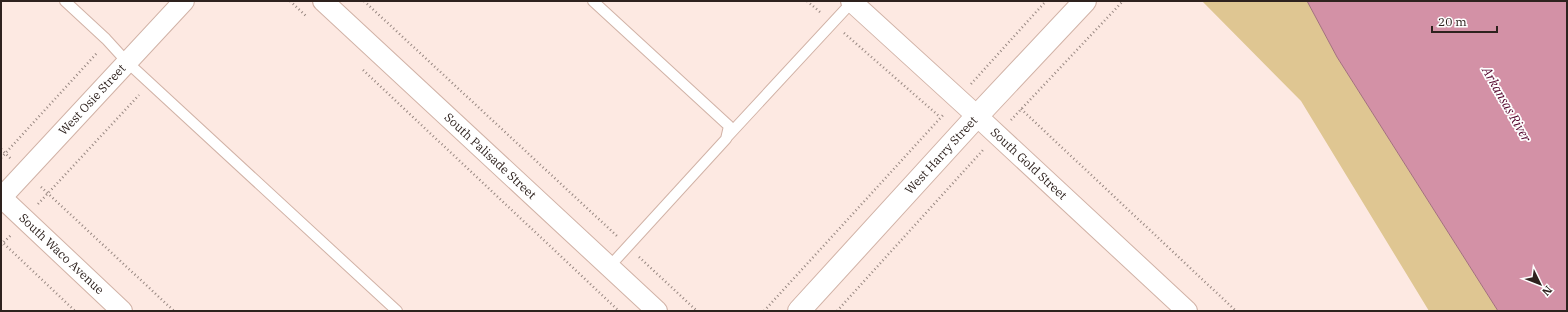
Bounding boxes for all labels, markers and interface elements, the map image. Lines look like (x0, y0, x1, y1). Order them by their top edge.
scale bar (1432, 8, 1497, 34)
text: 20 m (1438, 14, 1467, 29)
street label: West Osie Street (55, 61, 128, 138)
water label: Arkansas River (1478, 63, 1535, 145)
street label: South Palisade Street (441, 109, 539, 202)
street label: West Harry Street (902, 113, 980, 197)
street label: South Gold Street (988, 124, 1070, 203)
street label: South Waco Avenue (16, 210, 107, 297)
north arrow (1520, 264, 1560, 304)
text: N (1539, 283, 1555, 299)

